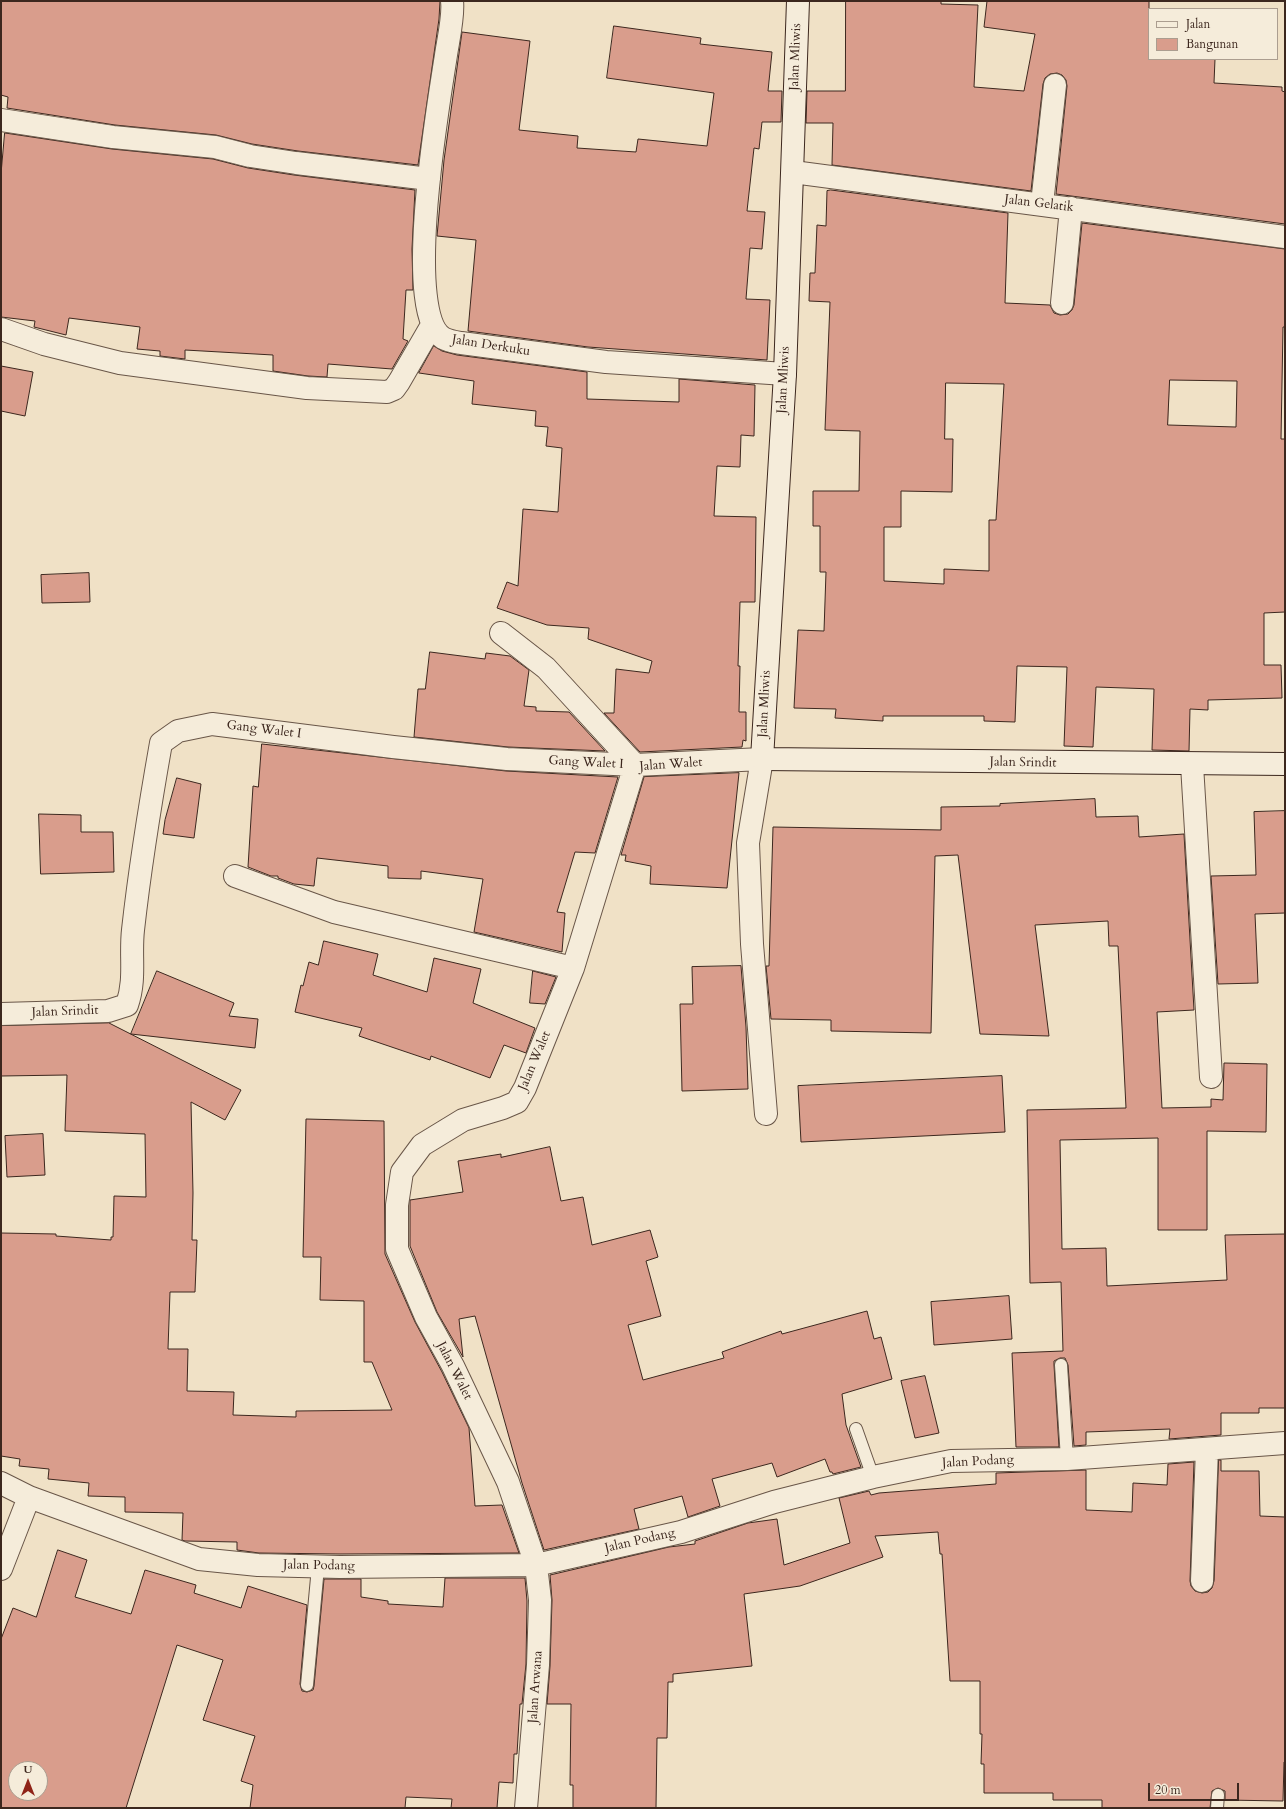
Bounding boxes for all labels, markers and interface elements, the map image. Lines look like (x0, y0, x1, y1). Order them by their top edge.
legend (1148, 8, 1278, 60)
text: Jalan (1186, 16, 1210, 32)
street label: Jalan Mliwis (787, 23, 805, 91)
text: Bangunan (1186, 36, 1238, 52)
street label: Jalan Gelatik (1003, 192, 1075, 216)
street label: Jalan Derkuku (451, 332, 531, 360)
street label: Jalan Mliwis (774, 346, 794, 414)
street label: Jalan Mliwis (755, 670, 775, 738)
street label: Gang Walet I (226, 718, 302, 742)
street label: Gang Walet I (548, 753, 624, 773)
street label: Jalan Walet (639, 755, 703, 775)
street label: Jalan Srindit (989, 755, 1057, 771)
street label: Jalan Srindit (31, 1003, 99, 1021)
street label: Jalan Walet (515, 1029, 555, 1093)
street label: Jalan Walet (433, 1339, 475, 1403)
street label: Jalan Podang (942, 1452, 1014, 1472)
street label: Jalan Podang (603, 1525, 677, 1557)
street label: Jalan Podang (283, 1558, 355, 1574)
street label: Jalan Arwana (526, 1650, 546, 1724)
north arrow (8, 1761, 48, 1801)
text: U (24, 1762, 32, 1777)
scale bar (1150, 1775, 1241, 1801)
text: 20 m (1155, 1782, 1181, 1798)

